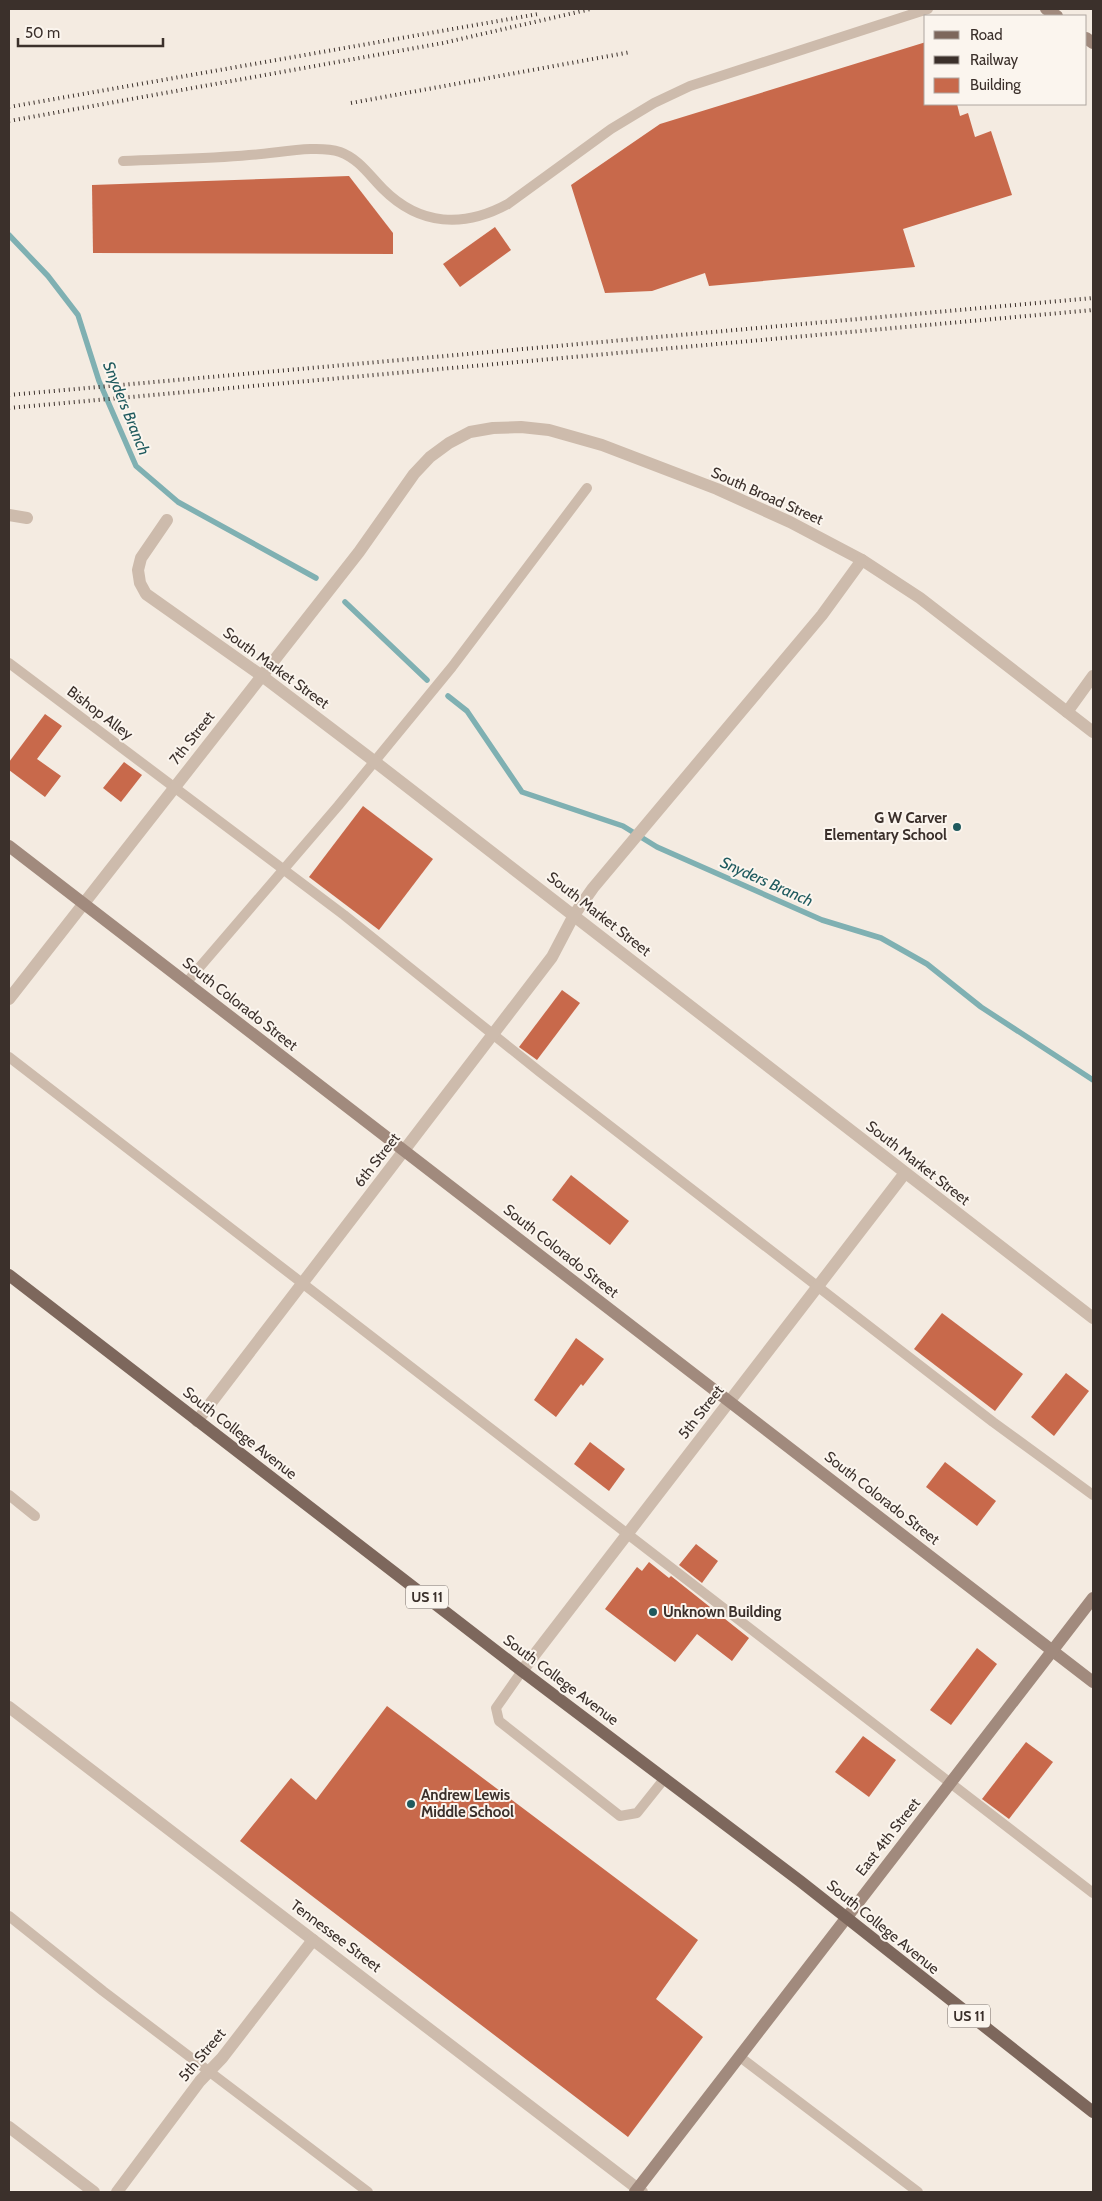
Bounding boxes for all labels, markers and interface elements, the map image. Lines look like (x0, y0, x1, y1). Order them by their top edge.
scale bar (18, 15, 162, 47)
legend (924, 15, 1087, 105)
text: 50 m (25, 24, 60, 42)
text: Road (970, 26, 1003, 44)
text: Railway (970, 51, 1019, 69)
text: Building (970, 76, 1021, 94)
water label: Snyders Branch (99, 359, 154, 458)
street label: South Broad Street (708, 463, 826, 529)
street label: South Market Street (220, 624, 332, 712)
street label: Bishop Alley (64, 682, 137, 744)
street label: 7th Street (166, 708, 218, 768)
place label: G W Carver Elementary School (824, 809, 947, 844)
marker: G W Carver Elementary School (951, 821, 963, 833)
water label: Snyders Branch (718, 853, 816, 910)
street label: South Market Street (544, 868, 654, 960)
street label: South Colorado Street (179, 954, 301, 1054)
street label: South Market Street (863, 1117, 973, 1209)
street label: 6th Street (350, 1129, 404, 1191)
street label: South Colorado Street (500, 1201, 622, 1301)
street label: 5th Street (674, 1382, 728, 1442)
street label: South College Avenue (180, 1383, 301, 1483)
street label: South Colorado Street (821, 1448, 943, 1548)
road number: US 11 (406, 1585, 448, 1608)
place label: Unknown Building (663, 1603, 782, 1621)
marker: Unknown Building (647, 1606, 659, 1618)
street label: South College Avenue (500, 1631, 622, 1729)
place label: Andrew Lewis Middle School (421, 1786, 514, 1821)
street label: East 4th Street (852, 1794, 924, 1880)
marker: Andrew Lewis Middle School (405, 1798, 417, 1810)
street label: South College Avenue (823, 1876, 943, 1978)
street label: Tennessee Street (287, 1896, 385, 1976)
road number: US 11 (948, 2004, 990, 2028)
street label: 5th Street (175, 2025, 229, 2085)

